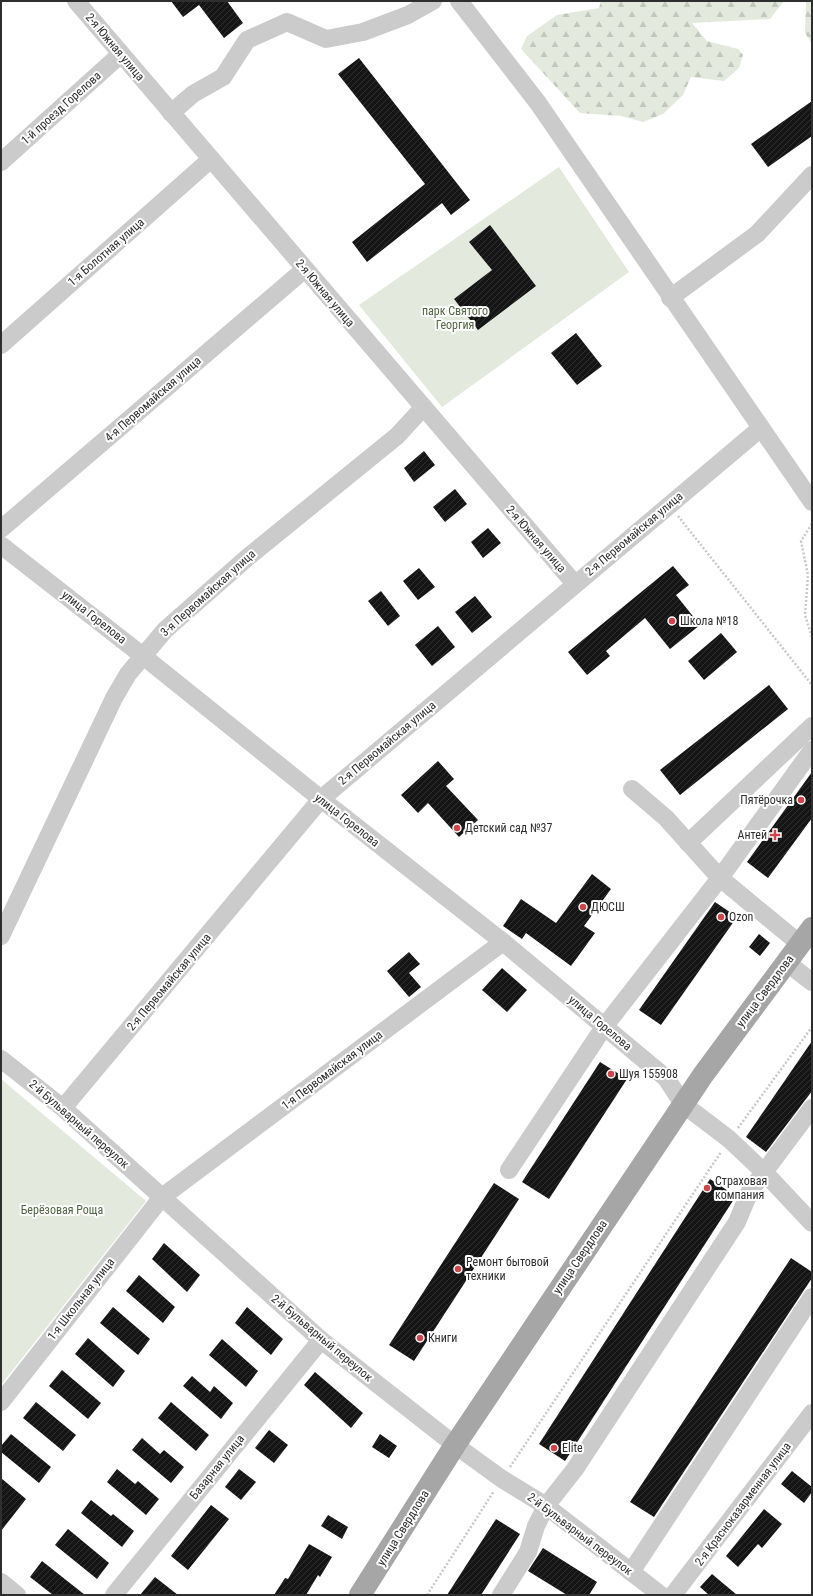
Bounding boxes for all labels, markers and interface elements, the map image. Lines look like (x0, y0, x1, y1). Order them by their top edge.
street label: 2-я Южная улица (83, 10, 148, 84)
street label: 1-й проезд Горелова (18, 68, 104, 147)
street label: 1-я Болотная улица (65, 215, 147, 289)
street label: 2-я Южная улица (293, 256, 358, 330)
park label: парк Святого Георгия (422, 304, 488, 332)
street label: 4-я Первомайская улица (102, 353, 204, 445)
street label: 2-я Первомайская улица (582, 489, 686, 579)
street label: 2-я Южная улица (503, 503, 569, 575)
street label: 3-я Первомайская улица (158, 547, 258, 639)
street label: улица Горелова (59, 587, 129, 647)
place label: Школа №18 (680, 614, 739, 628)
marker: Школа №18 (667, 616, 677, 626)
street label: 2-я Первомайская улица (335, 698, 439, 788)
street label: улица Горелова (312, 790, 382, 850)
place label: Пятёрочка (740, 793, 793, 807)
marker: Пятёрочка (796, 795, 806, 805)
place label: Детский сад №37 (465, 821, 552, 835)
marker: Детский сад №37 (452, 823, 462, 833)
place label: Антей (738, 828, 767, 842)
marker: Антей (770, 830, 780, 840)
place label: ДЮСШ (591, 900, 625, 914)
marker: ДЮСШ (578, 902, 588, 912)
place label: Ozon (729, 910, 753, 924)
marker: Ozon (716, 912, 726, 922)
street label: 2-я Первомайская улица (124, 930, 214, 1034)
street label: улица Свердлова (733, 952, 797, 1030)
street label: улица Горелова (566, 993, 635, 1054)
street label: 1-я Первомайская улица (279, 1027, 385, 1113)
place label: Шуя 155908 (619, 1067, 678, 1081)
marker: Шуя 155908 (606, 1069, 616, 1079)
street label: 2-й Бульварный переулок (26, 1077, 132, 1171)
place label: Страховая компания (715, 1174, 767, 1202)
marker: Страховая компания (702, 1183, 712, 1193)
park label: Берёзовая Роща (21, 1203, 104, 1217)
street label: улица Свердлова (550, 1217, 610, 1297)
street label: 1-я Школьная улица (45, 1255, 117, 1343)
place label: Ремонт бытовой техники (466, 1255, 549, 1283)
marker: Ремонт бытовой техники (453, 1264, 463, 1274)
street label: 2-й Бульварный переулок (269, 1292, 376, 1385)
place label: Книги (428, 1331, 457, 1345)
marker: Книги (415, 1333, 425, 1343)
street label: Базарная улица (187, 1432, 247, 1502)
street label: 2-я Красноказарменная улица (692, 1439, 794, 1568)
place label: Elite (562, 1441, 583, 1455)
marker: Elite (549, 1443, 559, 1453)
street label: улица Свердлова (374, 1487, 432, 1568)
street label: 2-й Бульварный переулок (525, 1490, 635, 1578)

